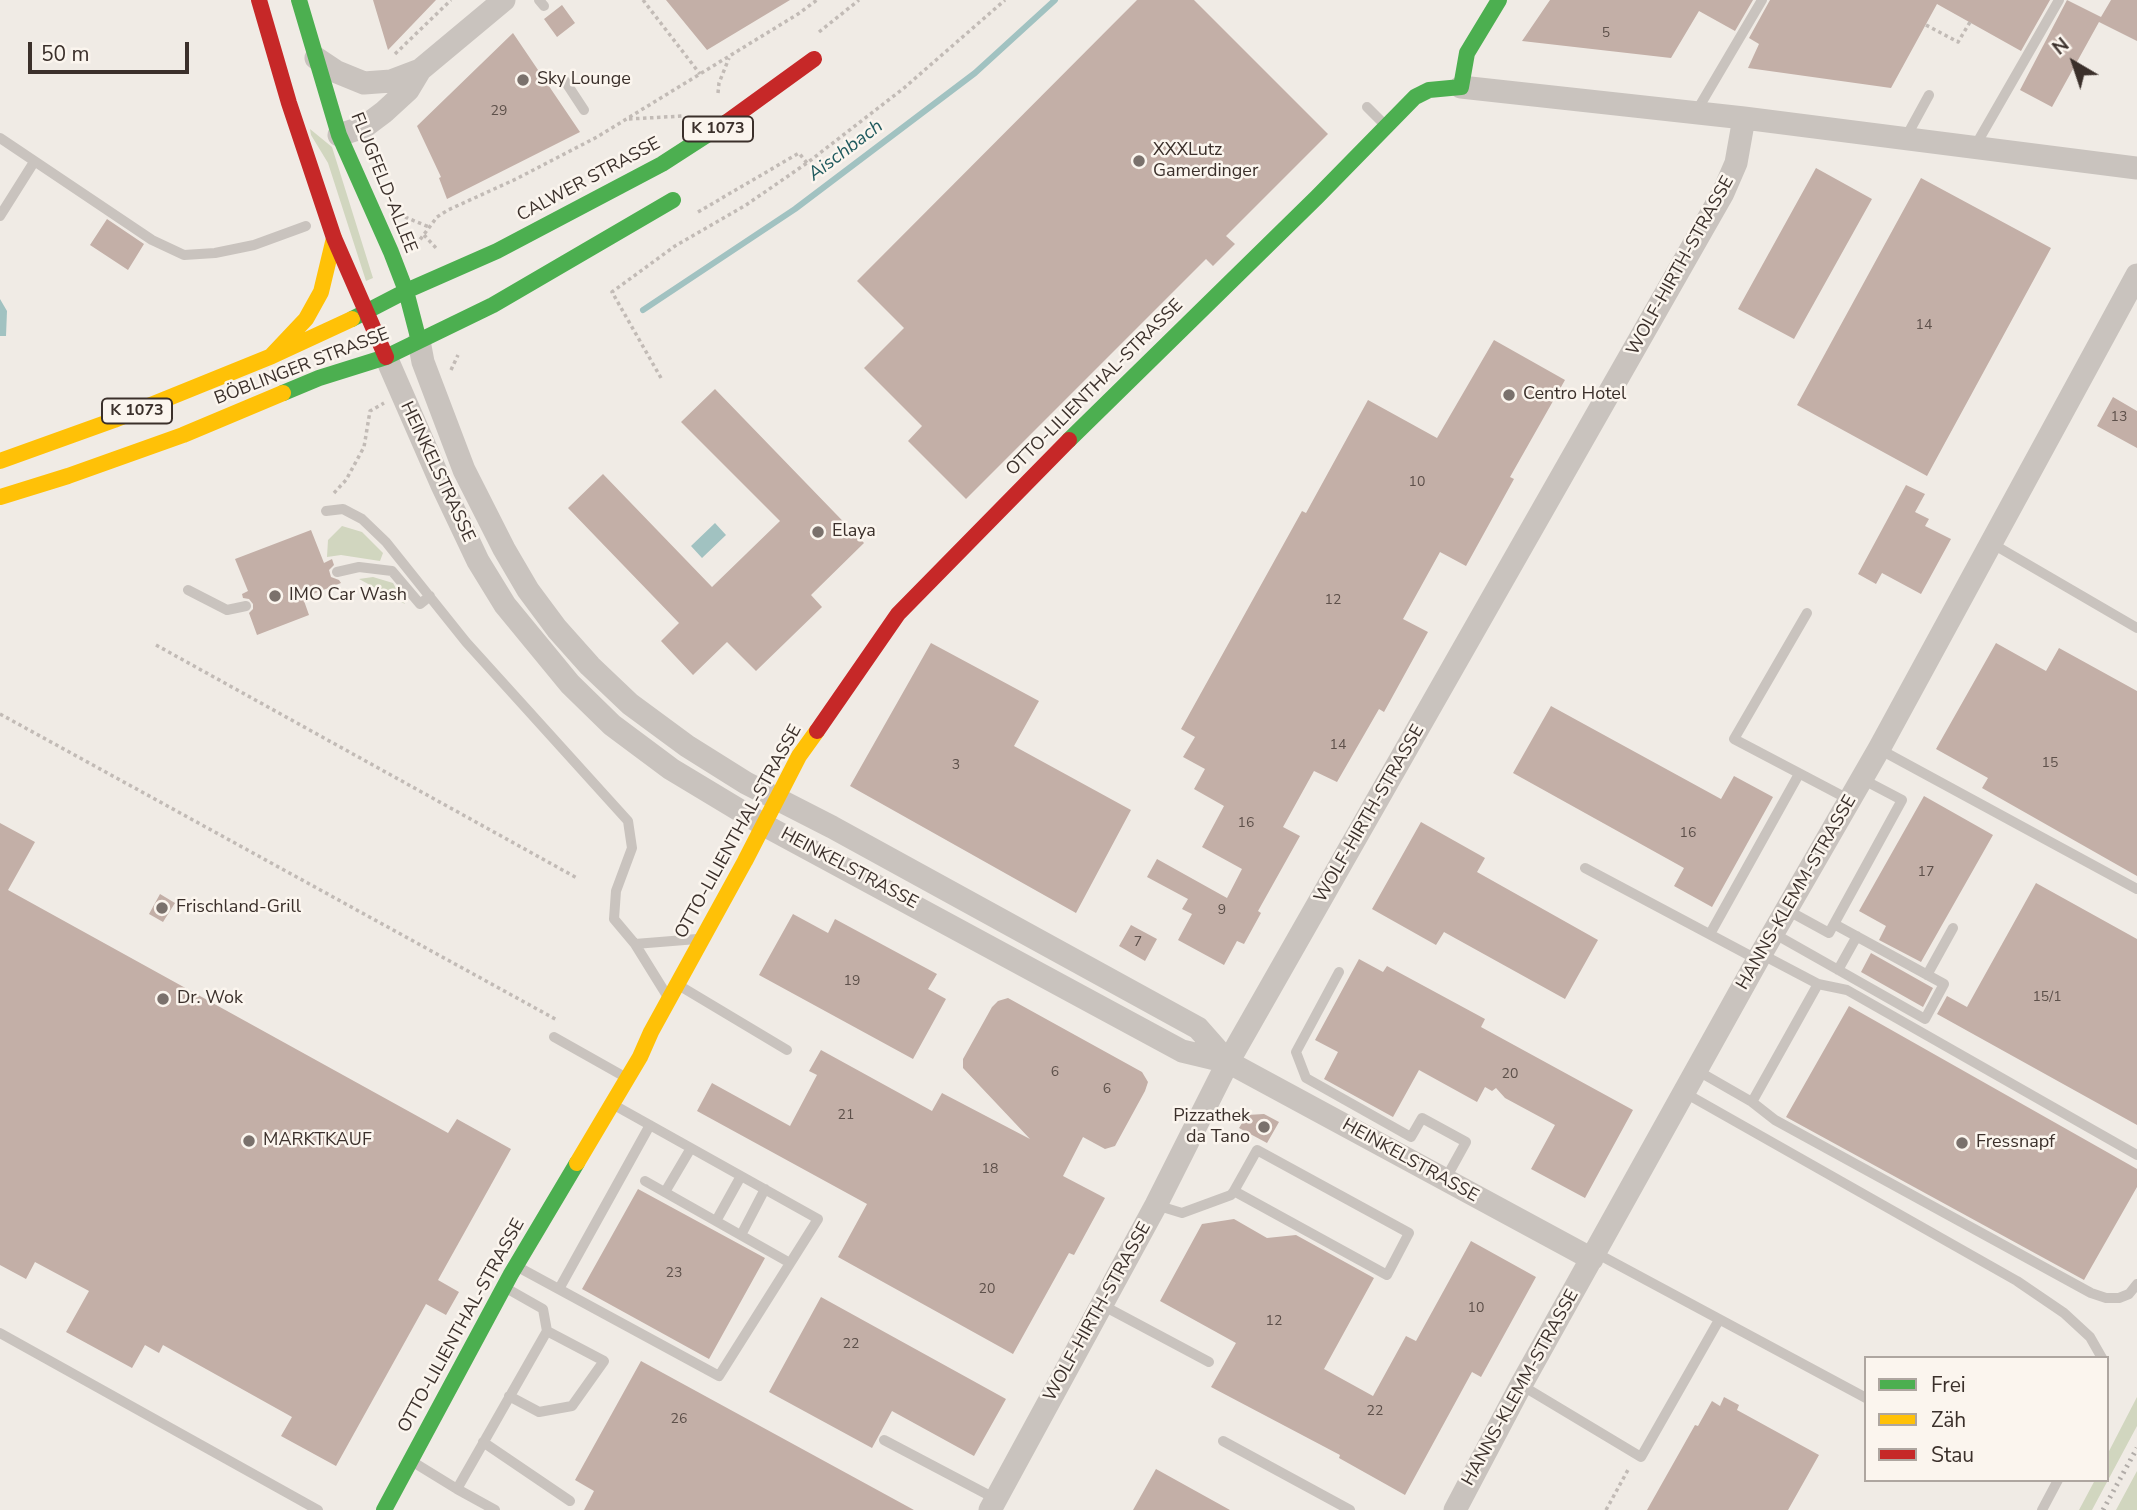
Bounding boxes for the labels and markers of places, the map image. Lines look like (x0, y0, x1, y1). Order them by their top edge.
place label: Sky Lounge (537, 69, 631, 91)
marker: Sky Lounge (515, 72, 531, 88)
place label: XXXLutz Gamerdinger (1153, 140, 1258, 182)
marker: XXXLutz Gamerdinger (1131, 153, 1147, 169)
place label: Centro Hotel (1523, 384, 1626, 406)
marker: Centro Hotel (1501, 387, 1517, 403)
place label: Elaya (832, 521, 876, 543)
marker: Elaya (810, 524, 826, 540)
place label: IMO Car Wash (289, 585, 407, 607)
marker: IMO Car Wash (267, 588, 283, 604)
place label: Frischland-Grill (176, 897, 301, 919)
marker: Frischland-Grill (154, 900, 170, 916)
place label: Dr. Wok (177, 988, 243, 1010)
marker: Dr. Wok (155, 991, 171, 1007)
place label: Pizzathek da Tano (1173, 1106, 1250, 1148)
marker: Pizzathek da Tano (1256, 1119, 1272, 1135)
place label: MARKTKAUF (263, 1130, 372, 1152)
place label: Fressnapf (1976, 1132, 2055, 1154)
marker: MARKTKAUF (241, 1133, 257, 1149)
marker: Fressnapf (1954, 1135, 1970, 1151)

